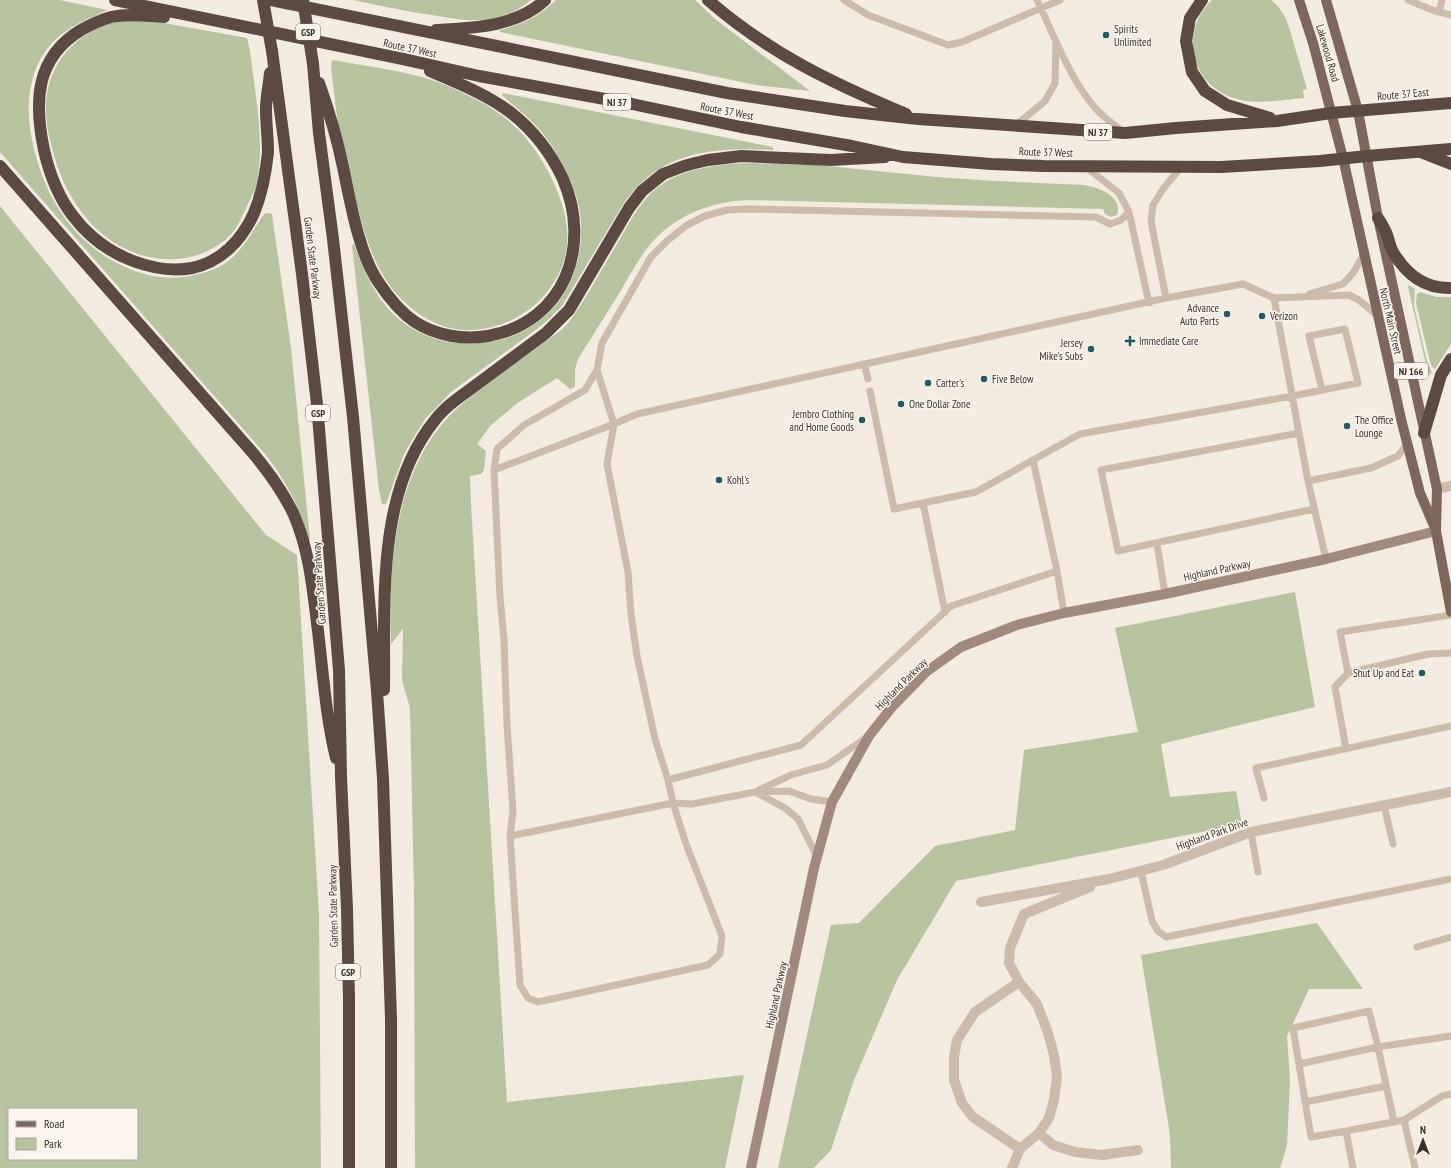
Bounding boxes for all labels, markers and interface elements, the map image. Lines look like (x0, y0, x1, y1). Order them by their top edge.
place label: Spirits Unlimited (1114, 22, 1152, 49)
street label: Lakewood Road (1313, 23, 1343, 84)
road number: GSP (296, 24, 320, 40)
marker: Spirits Unlimited (1101, 30, 1111, 40)
street label: Route 37 West (382, 36, 438, 60)
street label: Route 37 East (1377, 85, 1429, 103)
road number: NJ 37 (603, 94, 631, 110)
street label: Route 37 West (699, 99, 755, 123)
road number: NJ 37 (1084, 124, 1112, 140)
street label: Route 37 West (1019, 144, 1073, 160)
street label: Garden State Parkway (301, 216, 325, 301)
street label: North Main Street (1377, 286, 1405, 356)
place label: Advance Auto Parts (1180, 301, 1219, 328)
marker: Advance Auto Parts (1222, 309, 1232, 319)
place label: Verizon (1269, 309, 1298, 323)
marker: Verizon (1257, 311, 1267, 321)
place label: Immediate Care (1139, 334, 1199, 348)
marker: Immediate Care (1124, 335, 1136, 347)
place label: Jersey Mike's Subs (1040, 336, 1084, 363)
marker: Jersey Mike's Subs (1086, 344, 1096, 354)
road number: NJ 166 (1394, 363, 1428, 379)
place label: Five Below (992, 372, 1034, 386)
marker: Five Below (979, 374, 989, 384)
place label: Carter's (936, 376, 964, 390)
marker: Carter's (923, 378, 933, 388)
place label: One Dollar Zone (909, 397, 971, 411)
marker: One Dollar Zone (896, 399, 906, 409)
road number: GSP (306, 405, 330, 421)
place label: Jembro Clothing and Home Goods (790, 407, 854, 434)
place label: The Office Lounge (1355, 413, 1394, 440)
marker: Jembro Clothing and Home Goods (857, 415, 867, 425)
marker: The Office Lounge (1342, 421, 1352, 431)
place label: Kohl's (727, 473, 750, 487)
marker: Kohl's (714, 475, 724, 485)
street label: Garden State Parkway (309, 540, 329, 625)
street label: Highland Parkway (1182, 556, 1253, 584)
street label: Highland Parkway (872, 654, 931, 713)
place label: Shut Up and Eat (1353, 666, 1414, 680)
marker: Shut Up and Eat (1417, 668, 1427, 678)
street label: Highland Park Drive (1174, 814, 1250, 853)
street label: Garden State Parkway (325, 864, 341, 947)
street label: Highland Parkway (762, 959, 790, 1030)
road number: GSP (336, 964, 360, 980)
legend (8, 1108, 138, 1160)
text: Road (44, 1116, 64, 1131)
north arrow (1403, 1120, 1443, 1160)
text: N (1420, 1123, 1426, 1137)
text: Park (44, 1136, 62, 1151)

